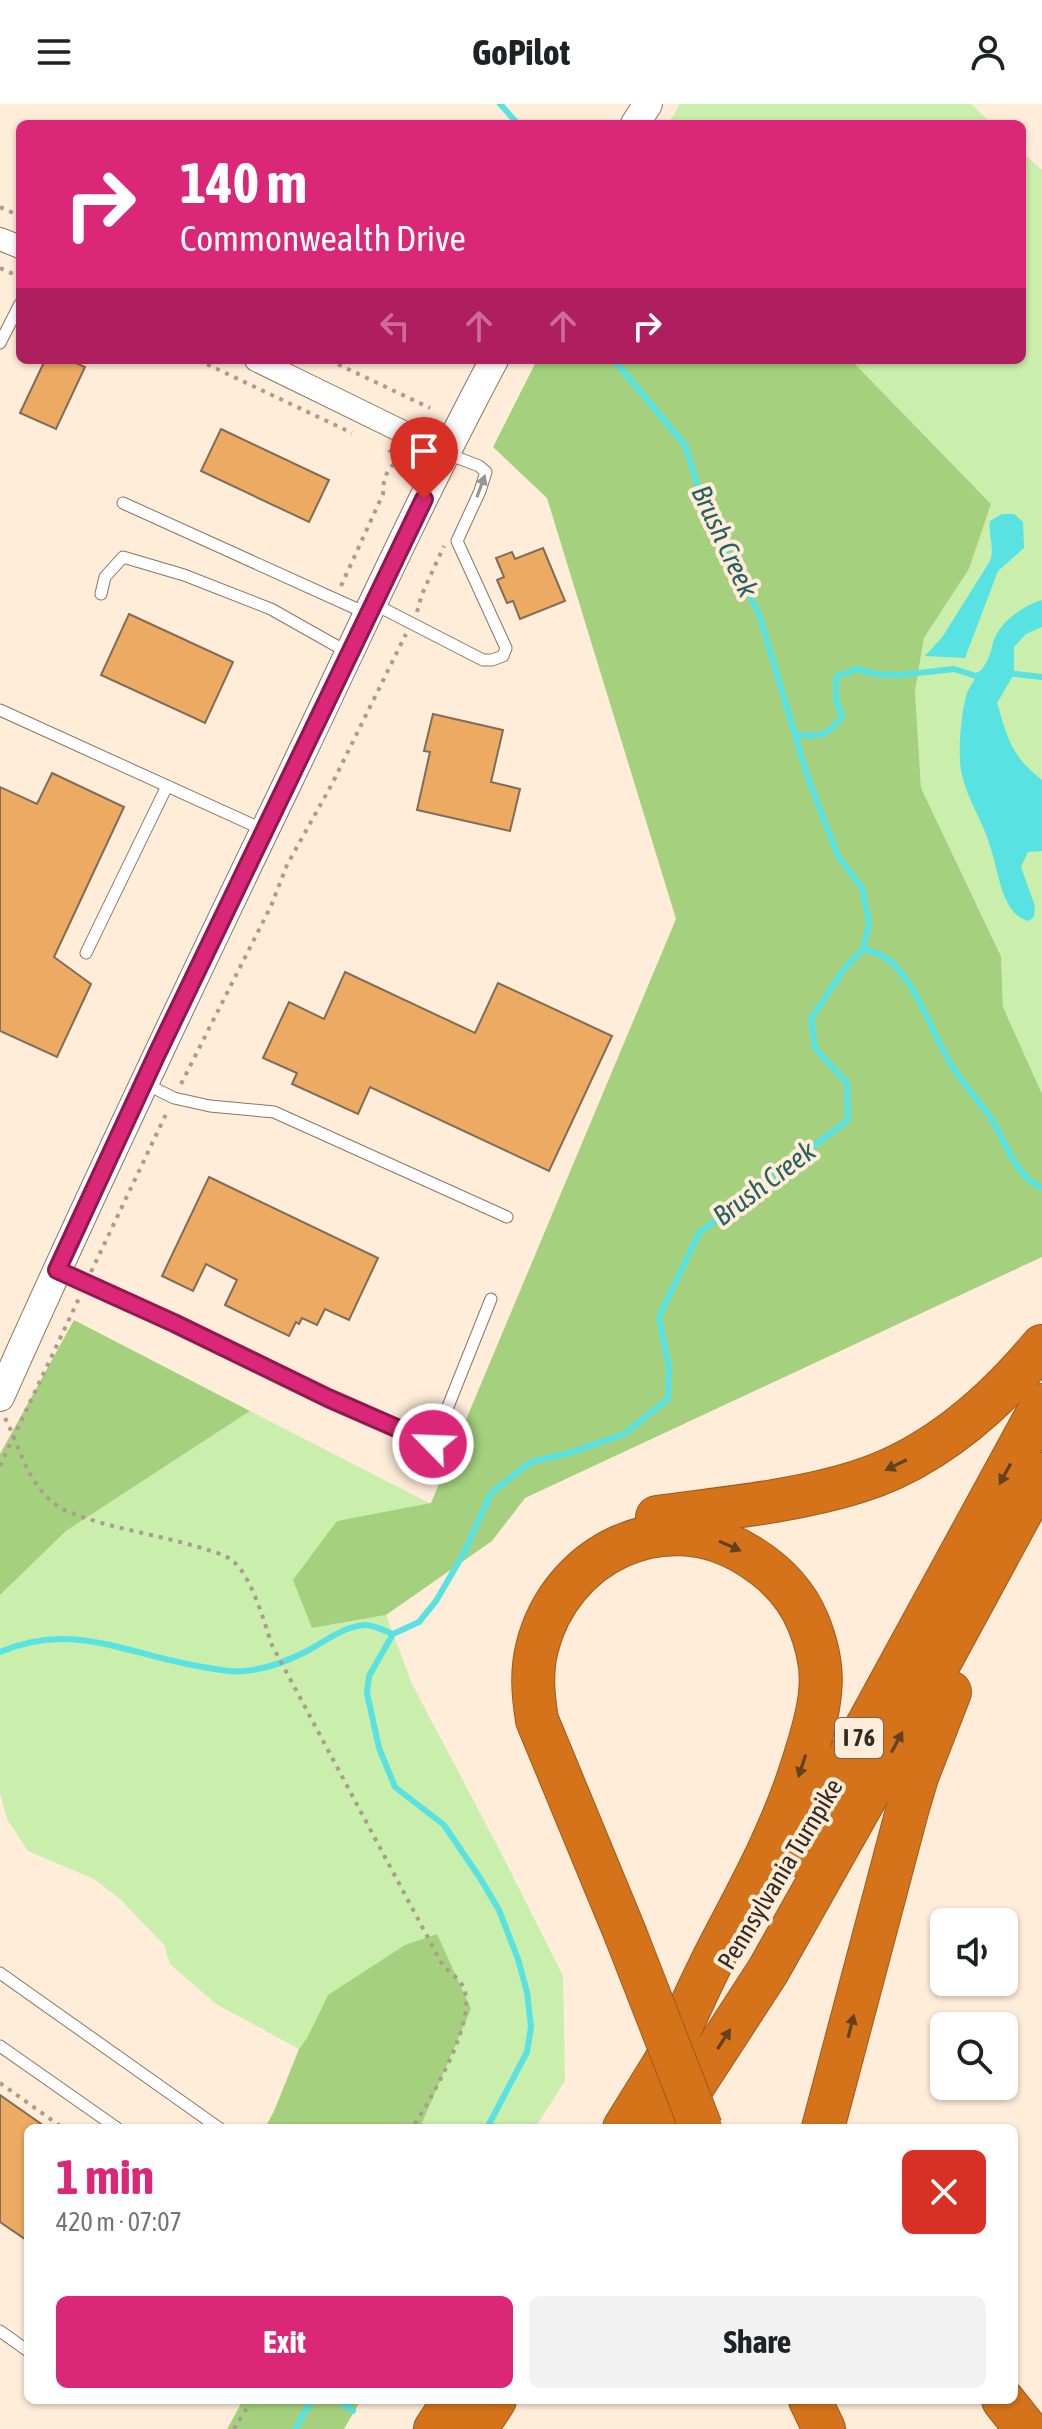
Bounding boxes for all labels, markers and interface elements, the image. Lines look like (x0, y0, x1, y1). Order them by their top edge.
icon: menu (32, 30, 76, 74)
icon: person (966, 30, 1010, 74)
text: GoPilot (472, 31, 570, 73)
text: 140 m (180, 151, 307, 215)
icon: right (48, 152, 152, 256)
text: Commonwealth Drive (180, 217, 466, 259)
icon: left (373, 304, 417, 348)
icon: ahead (457, 304, 501, 348)
icon: ahead (541, 304, 585, 348)
icon: right (625, 304, 669, 348)
pin (390, 417, 458, 499)
icon: arrive (402, 429, 446, 473)
one-way arrow (475, 474, 488, 498)
water label: Brush Creek (685, 480, 765, 603)
water label: Brush Creek (707, 1134, 822, 1232)
position arrow (391, 1402, 475, 1486)
one-way arrow (885, 1458, 908, 1472)
one-way arrow (999, 1463, 1013, 1485)
one-way arrow (719, 1540, 742, 1553)
road number: I 76 (835, 1718, 883, 1758)
one-way arrow (890, 1730, 904, 1753)
one-way arrow (795, 1755, 808, 1779)
street label: Pennsylvania Turnpike (711, 1773, 849, 1975)
map controls (930, 1908, 1018, 2100)
button: sound (930, 1908, 1018, 1996)
button: search (930, 2012, 1018, 2100)
one-way arrow (846, 2013, 858, 2038)
one-way arrow (716, 2028, 731, 2050)
text: 1 min (56, 2149, 154, 2204)
button: close (902, 2150, 986, 2234)
text: 420 m · 07:07 (56, 2207, 182, 2237)
button: Exit (56, 2296, 513, 2388)
button: Share (529, 2296, 986, 2388)

